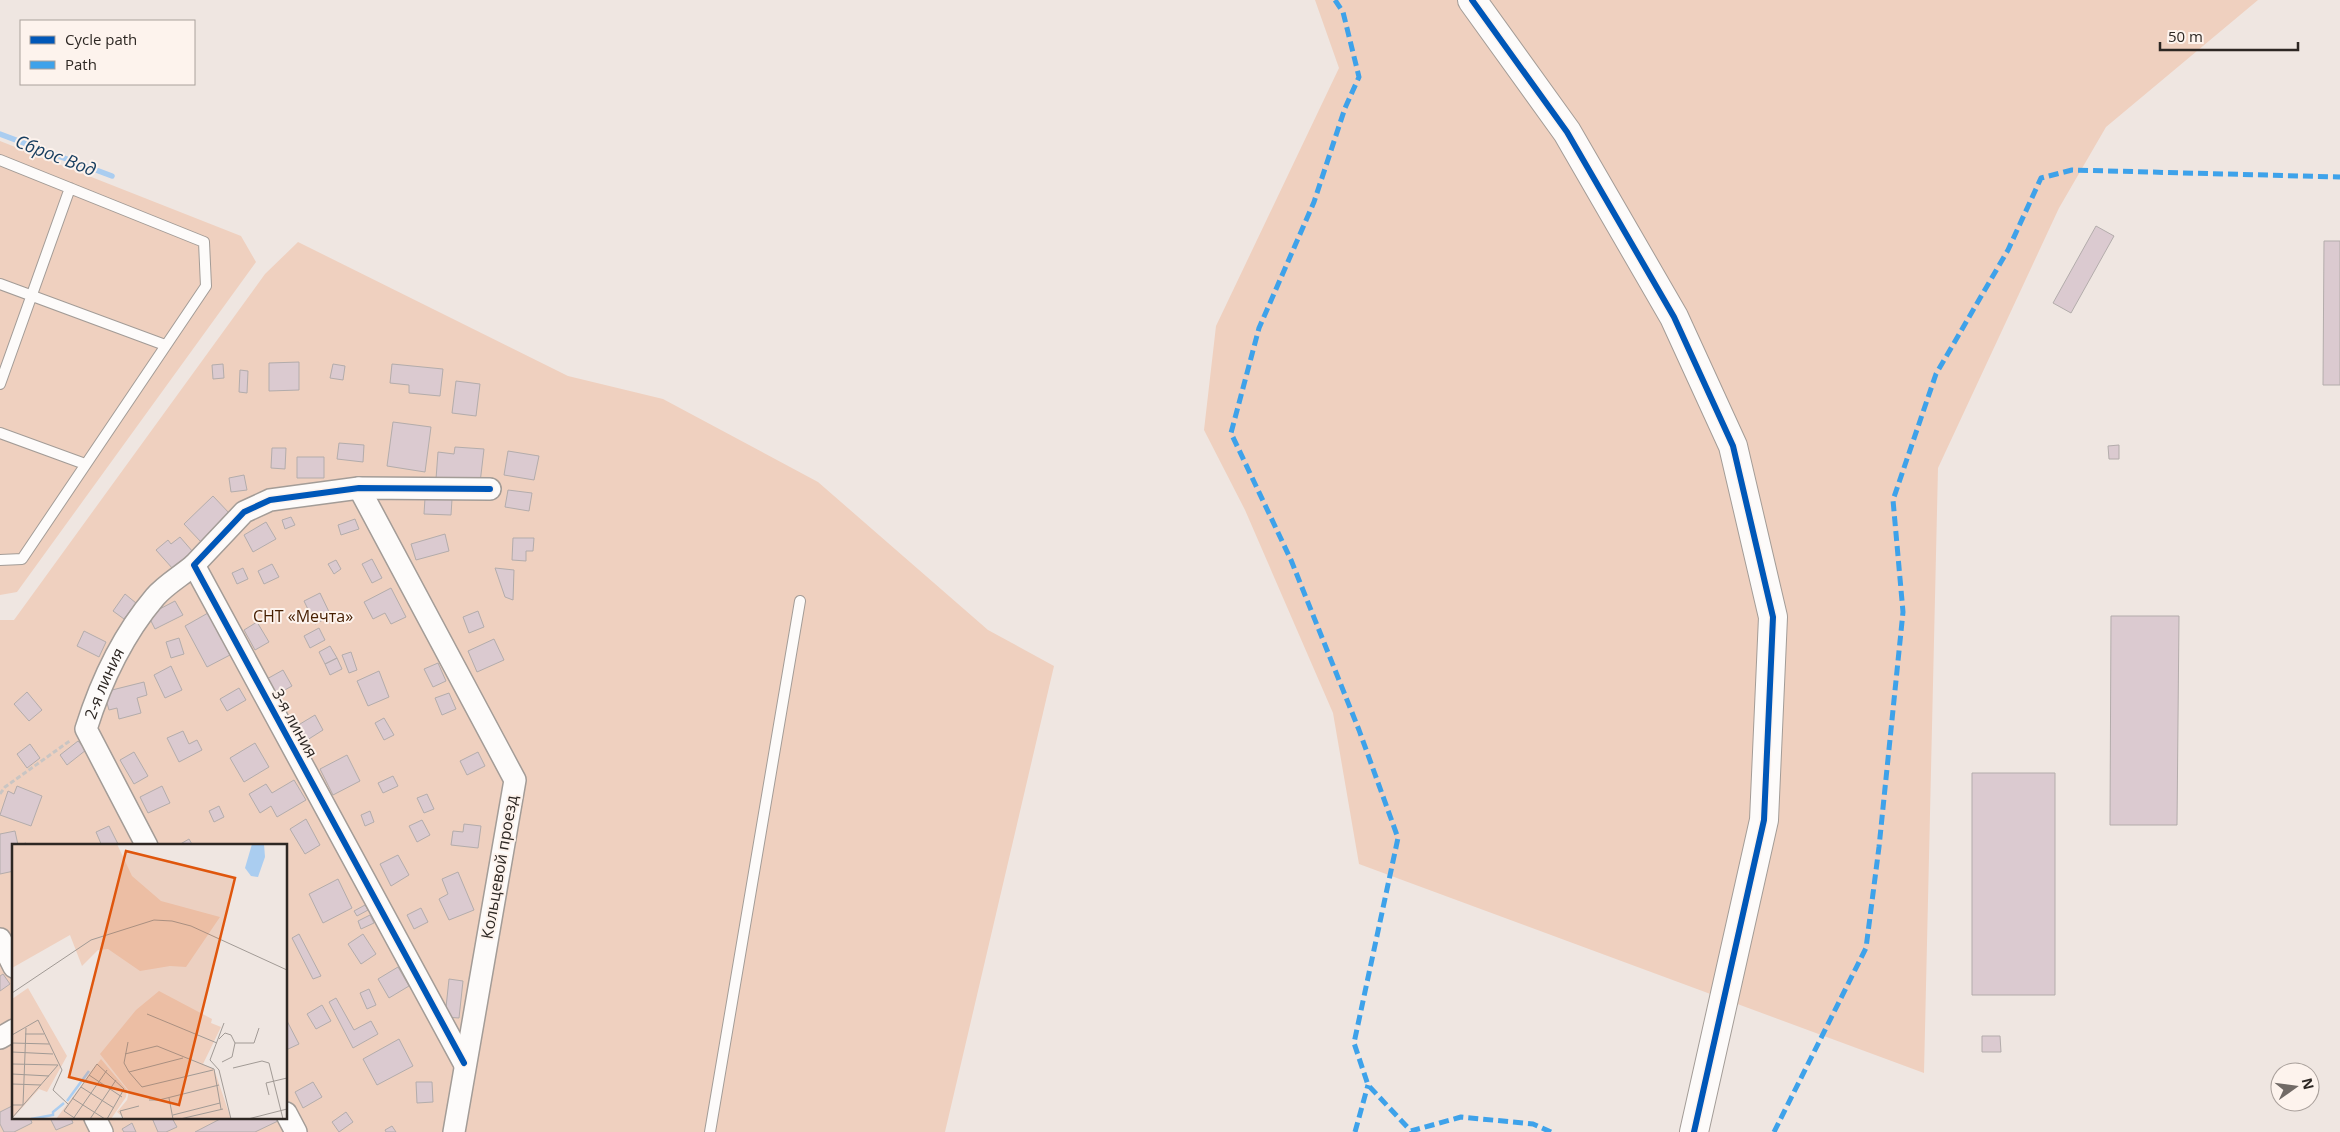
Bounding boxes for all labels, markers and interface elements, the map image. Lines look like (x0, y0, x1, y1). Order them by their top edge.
legend (20, 20, 195, 85)
scale bar (2160, 20, 2298, 52)
text: 50 m (2168, 26, 2203, 46)
text: Cycle path (65, 29, 137, 49)
text: Path (65, 54, 97, 74)
water label: Сброс Вод (12, 129, 100, 181)
park label: СНТ «Мечта» (253, 605, 353, 627)
street label: 2-я линия (79, 644, 129, 722)
street label: 3-я линия (267, 685, 323, 761)
street label: Кольцевой проезд (476, 794, 522, 940)
inset map (12, 844, 288, 1120)
north arrow (2270, 1062, 2320, 1112)
text: N (2298, 1076, 2319, 1092)

